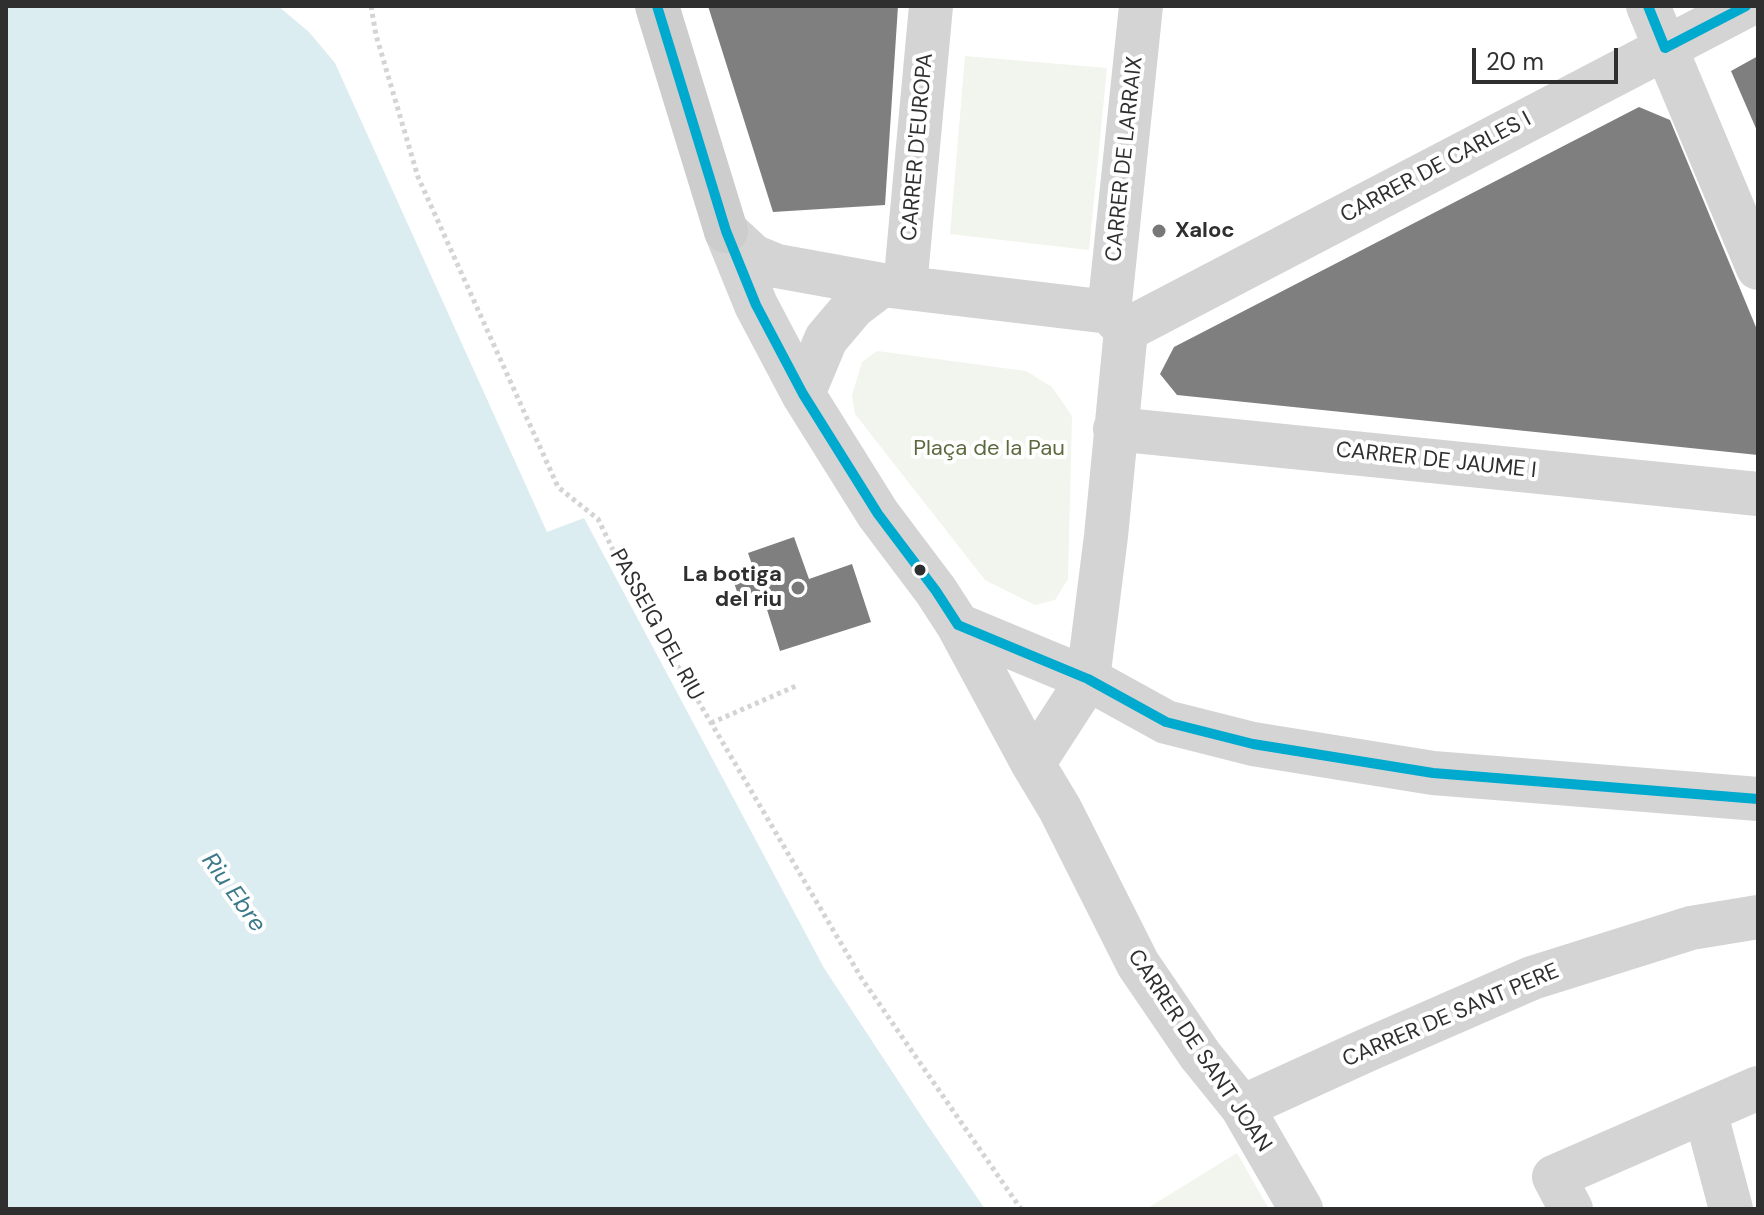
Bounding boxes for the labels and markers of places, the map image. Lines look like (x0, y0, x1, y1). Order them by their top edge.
place label: Xaloc (1175, 218, 1235, 244)
marker: Xaloc (1150, 222, 1168, 240)
place label: La botiga del riu (683, 562, 782, 614)
unlabelled marker (912, 562, 928, 578)
marker: La botiga del riu (789, 579, 807, 597)

